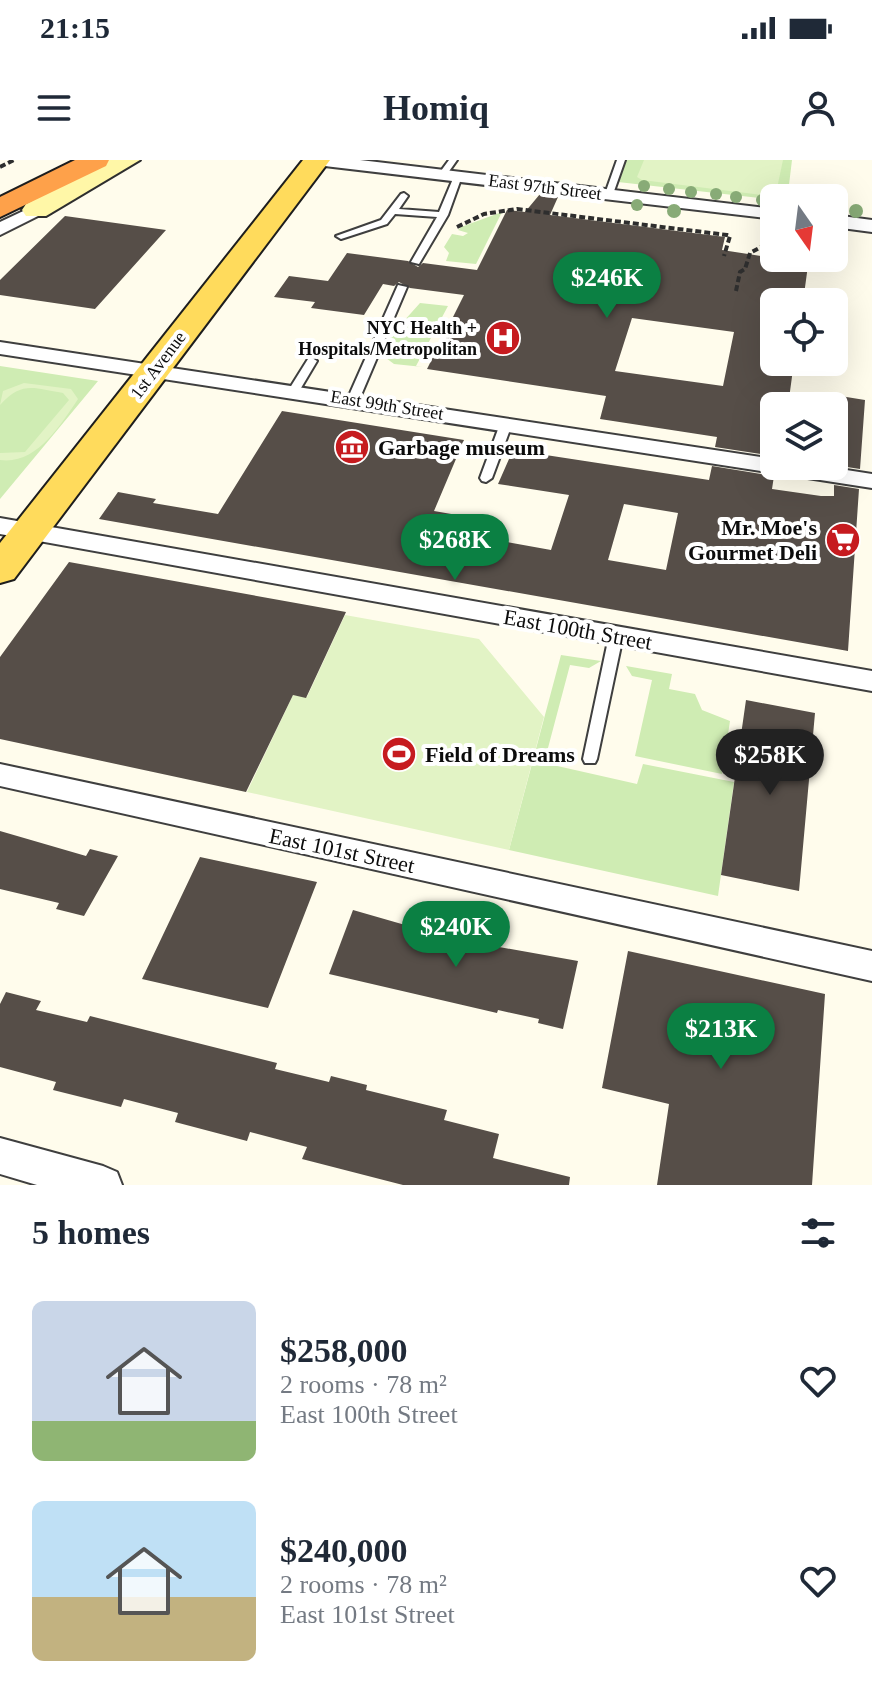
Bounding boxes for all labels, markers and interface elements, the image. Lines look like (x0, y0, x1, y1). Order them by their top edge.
text: 21:15 (40, 11, 110, 44)
icon: menu (32, 86, 76, 130)
icon: person (796, 86, 840, 130)
text: Homiq (383, 88, 489, 128)
street label: East 97th Street (487, 170, 603, 204)
north arrow (760, 184, 848, 272)
map controls (760, 184, 848, 480)
pin: $246K (551, 252, 663, 320)
text: $246K (571, 263, 643, 292)
button: locate (760, 288, 848, 376)
place label: NYC Health + Hospitals/Metropolitan (298, 318, 477, 359)
hospital icon: NYC Health + Hospitals/Metropolitan (484, 319, 522, 357)
street label: 1st Avenue (126, 327, 190, 403)
street label: East 99th Street (329, 386, 445, 424)
button: layers (760, 392, 848, 480)
museum icon: Garbage museum (333, 428, 371, 466)
place label: Garbage museum (378, 435, 545, 460)
pin: $268K (399, 514, 511, 582)
place label: Mr. Moe's Gourmet Deli (688, 515, 817, 565)
supermarket icon: Mr. Moe's Gourmet Deli (824, 521, 862, 559)
text: $268K (419, 525, 491, 554)
street label: East 100th Street (502, 604, 654, 655)
pin: $258K (714, 729, 826, 797)
sports icon: Field of Dreams (380, 735, 418, 773)
text: $258K (734, 740, 806, 769)
place label: Field of Dreams (425, 742, 575, 767)
street label: East 101st Street (267, 823, 417, 878)
pin: $240K (400, 901, 512, 969)
text: $240K (420, 912, 492, 941)
pin: $213K (665, 1003, 777, 1071)
text: $213K (685, 1014, 757, 1043)
icon: filters (796, 1211, 840, 1255)
text: 5 homes (32, 1214, 150, 1251)
text: $258,000 (280, 1332, 408, 1369)
icon: home (96, 1333, 192, 1429)
icon: heart (796, 1359, 840, 1403)
text: 2 rooms · 78 m² (280, 1370, 447, 1399)
text: East 100th Street (280, 1400, 458, 1429)
text: $240,000 (280, 1532, 408, 1569)
icon: home (96, 1533, 192, 1629)
icon: heart (796, 1559, 840, 1603)
text: 2 rooms · 78 m² (280, 1570, 447, 1599)
text: East 101st Street (280, 1600, 455, 1629)

